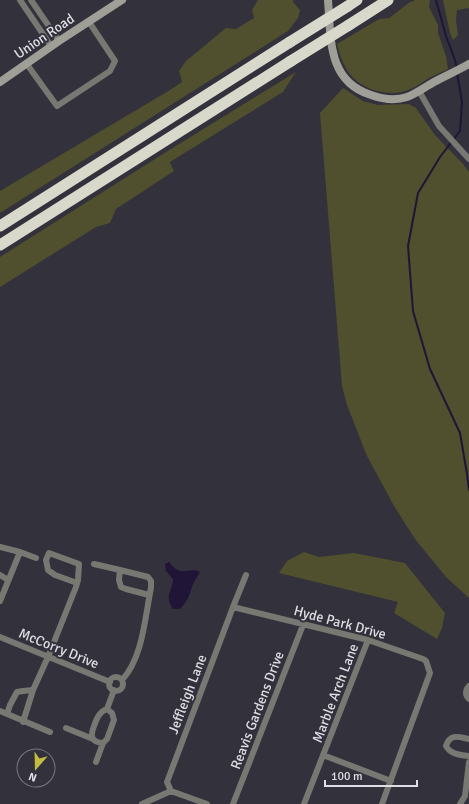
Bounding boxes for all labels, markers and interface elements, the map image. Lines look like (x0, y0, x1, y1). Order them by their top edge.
street label: Union Road (11, 10, 78, 63)
street label: Hyde Park Drive (292, 602, 388, 643)
street label: McCorry Drive (16, 625, 101, 672)
street label: Marble Arch Lane (309, 641, 362, 745)
street label: Reavis Gardens Drive (227, 649, 288, 772)
street label: Jeffleigh Lane (165, 652, 210, 736)
north arrow (16, 748, 56, 788)
scale bar (325, 762, 417, 788)
text: 100 m (331, 769, 363, 784)
text: N (27, 770, 39, 784)

